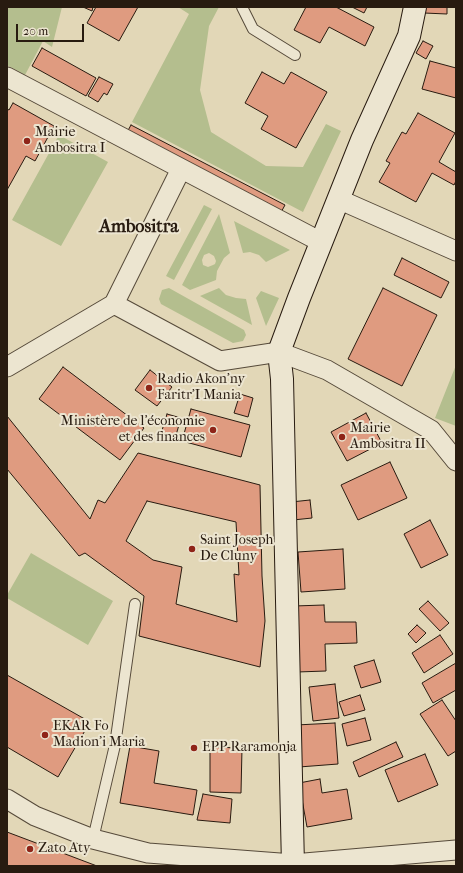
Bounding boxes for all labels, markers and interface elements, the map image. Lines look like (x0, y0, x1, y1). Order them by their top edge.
scale bar (18, 16, 86, 42)
text: 20 m (23, 24, 48, 38)
place label: Mairie Ambositra I (35, 125, 105, 158)
marker: Mairie Ambositra I (22, 136, 32, 146)
district label: Ambositra (99, 217, 179, 239)
place label: Radio Akon'ny Faritr'I Mania (157, 372, 245, 404)
marker: Radio Akon'ny Faritr'I Mania (144, 383, 154, 393)
place label: Ministère de l'économie et des finances (61, 414, 205, 446)
place label: Mairie Ambositra II (350, 421, 426, 454)
marker: Ministère de l'économie et des finances (208, 425, 218, 435)
marker: Mairie Ambositra II (337, 432, 347, 442)
place label: Saint Joseph De Cluny (200, 533, 273, 566)
marker: Saint Joseph De Cluny (187, 544, 197, 554)
place label: EKAR Fo Madion'i Maria (53, 719, 145, 752)
marker: EKAR Fo Madion'i Maria (40, 730, 50, 740)
place label: EPP Raramonja (202, 740, 296, 756)
marker: EPP Raramonja (189, 743, 199, 753)
place label: Zato Aty (38, 841, 90, 857)
marker: Zato Aty (25, 844, 35, 854)

